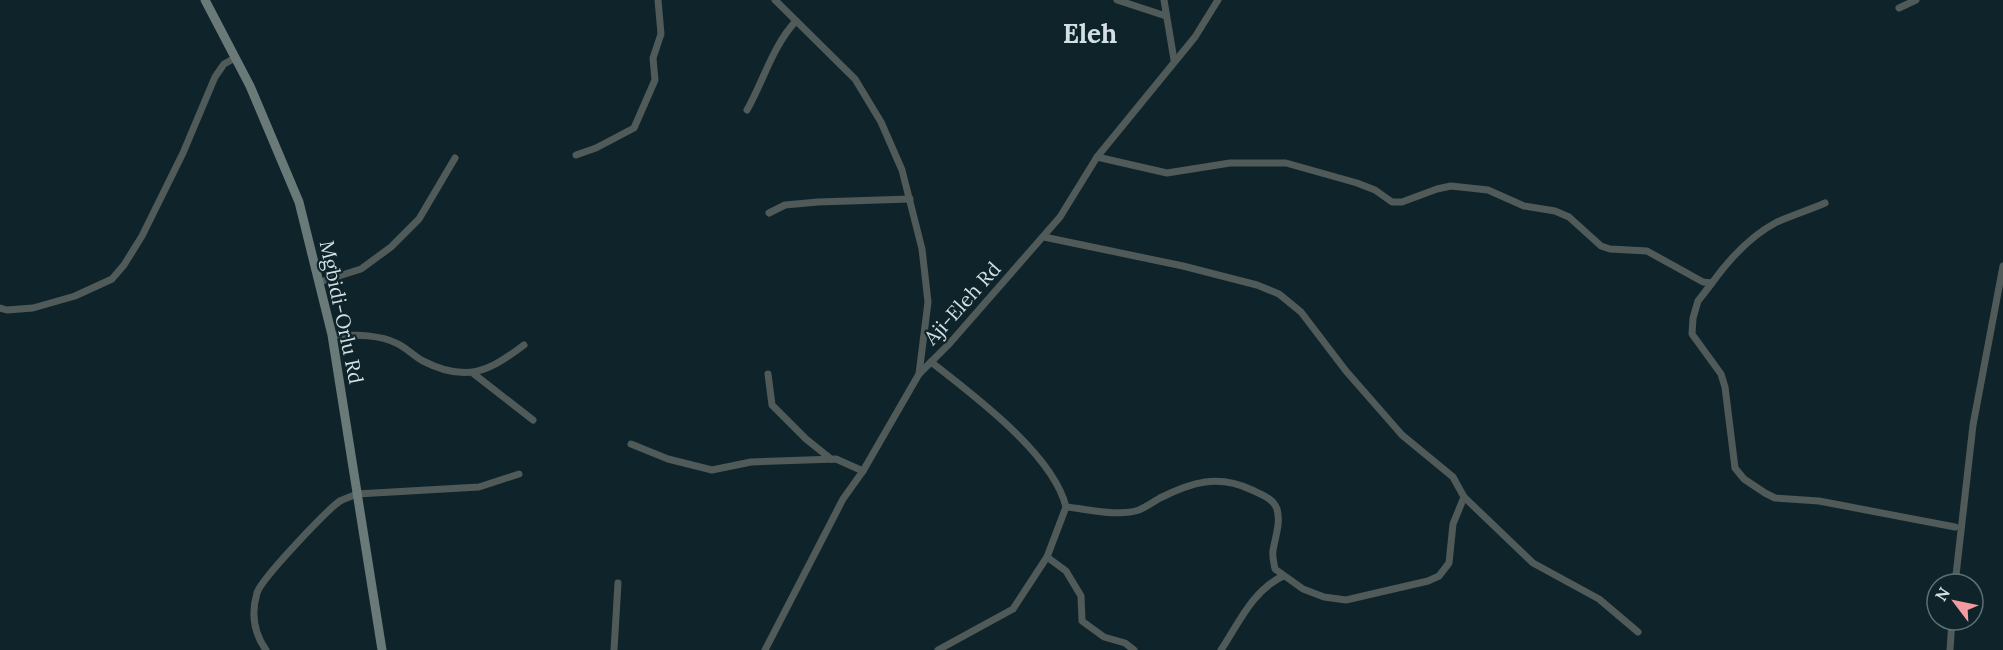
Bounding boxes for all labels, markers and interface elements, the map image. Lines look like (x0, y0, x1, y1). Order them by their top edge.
district label: Eleh (1063, 17, 1117, 50)
street label: Mgbidi-Orlu Rd (315, 238, 369, 386)
street label: Aji-Eleh Rd (918, 256, 1006, 350)
north arrow (1925, 572, 1985, 632)
text: N (1931, 584, 1954, 605)

